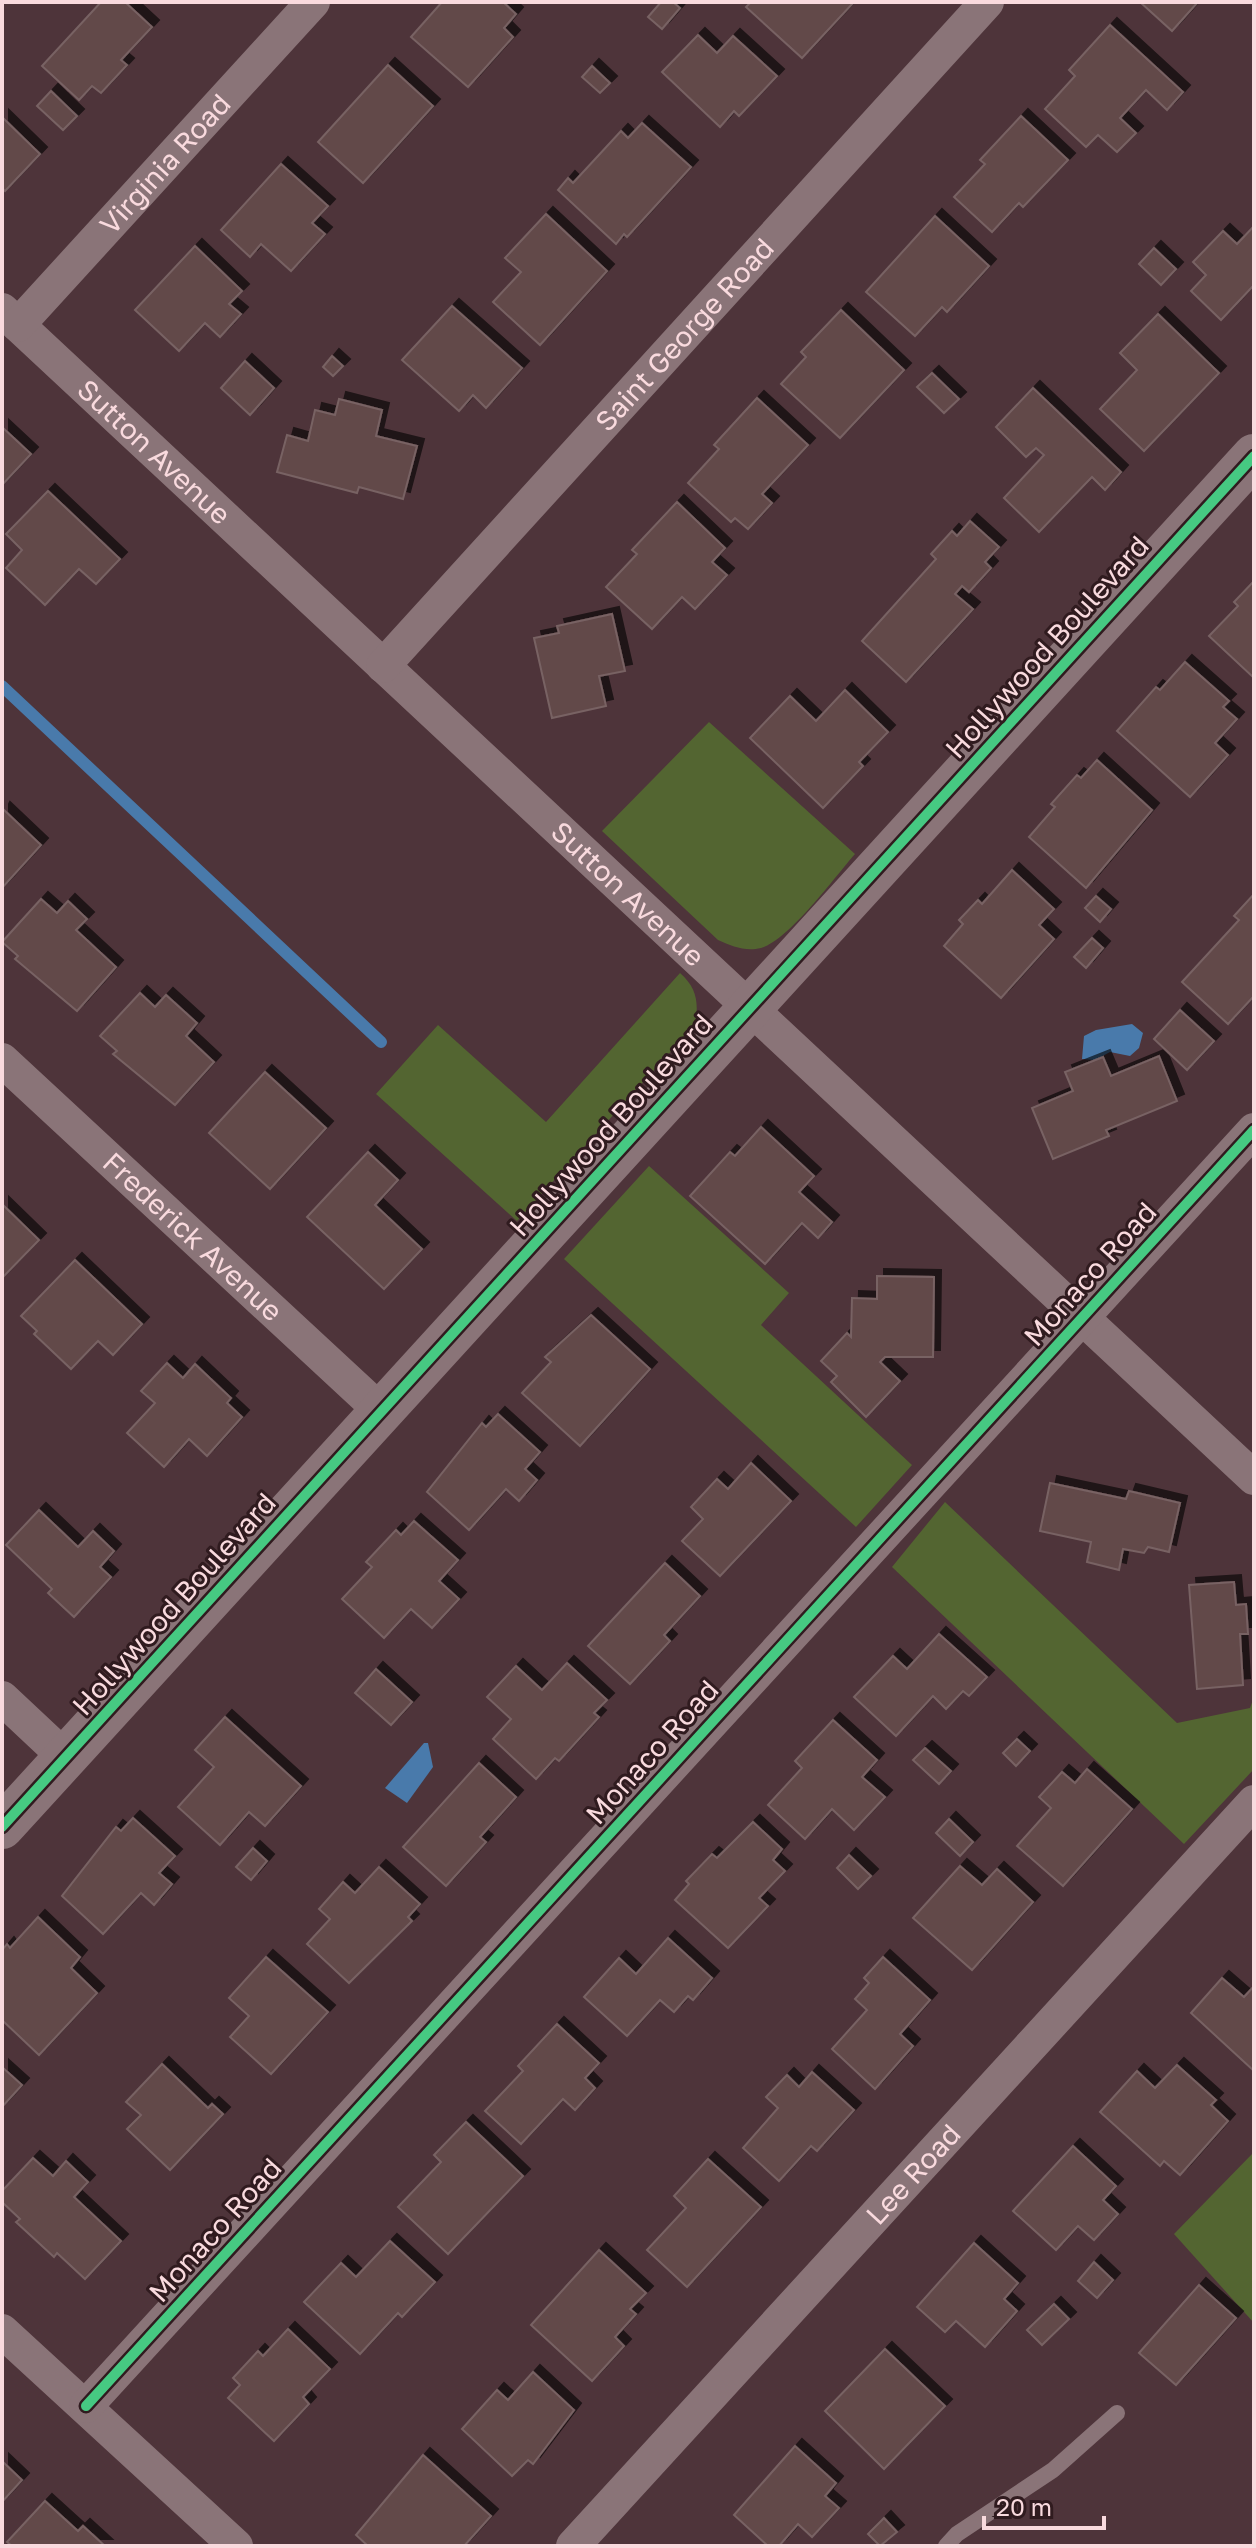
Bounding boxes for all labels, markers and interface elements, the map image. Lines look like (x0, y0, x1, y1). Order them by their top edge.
street label: Virginia Road (92, 87, 237, 241)
street label: Saint George Road (588, 231, 780, 437)
street label: Sutton Avenue (71, 372, 238, 531)
street label: Hollywood Boulevard (938, 529, 1155, 764)
street label: Sutton Avenue (545, 814, 712, 973)
street label: Hollywood Boulevard (502, 1007, 719, 1242)
street label: Frederick Avenue (97, 1145, 290, 1327)
street label: Monaco Road (1017, 1195, 1163, 1352)
street label: Hollywood Boulevard (65, 1486, 282, 1721)
street label: Monaco Road (579, 1673, 725, 1830)
street label: Lee Road (859, 2117, 967, 2231)
street label: Monaco Road (142, 2151, 288, 2308)
scale bar (984, 2480, 1104, 2530)
text: 20 m (996, 2492, 1052, 2521)

